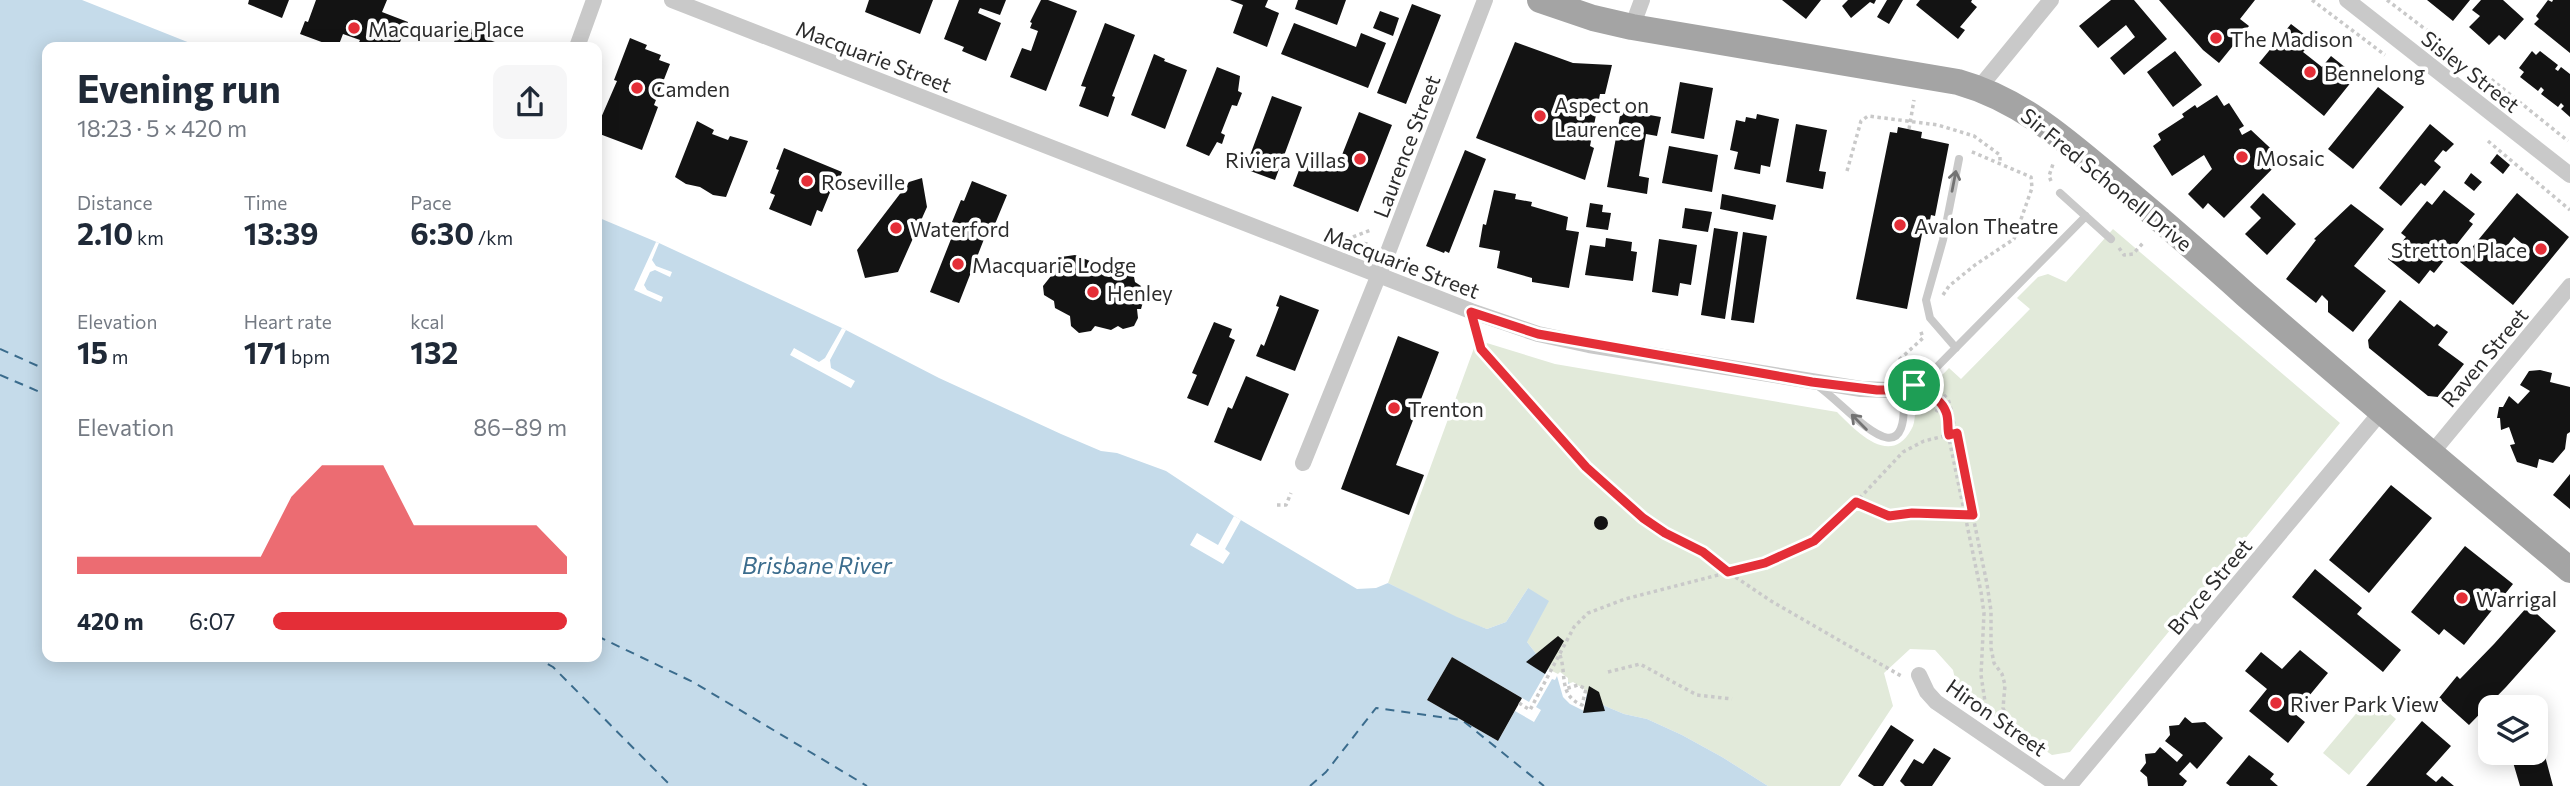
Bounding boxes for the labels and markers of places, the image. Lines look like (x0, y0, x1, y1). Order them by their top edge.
place label: Macquarie Place (368, 16, 524, 41)
marker: Macquarie Place (346, 20, 362, 36)
place label: The Madison (2230, 26, 2353, 51)
marker: The Madison (2208, 30, 2224, 46)
place label: Bennelong (2324, 60, 2425, 85)
marker: Bennelong (2302, 64, 2318, 80)
place label: Camden (651, 76, 730, 101)
marker: Camden (629, 80, 645, 96)
place label: Aspect on Laurence (1554, 92, 1649, 141)
marker: Aspect on Laurence (1532, 108, 1548, 124)
place label: Mosaic (2256, 145, 2325, 170)
place label: Riviera Villas (1225, 147, 1346, 172)
marker: Mosaic (2234, 149, 2250, 165)
marker: Riviera Villas (1352, 151, 1368, 167)
place label: Roseville (821, 169, 905, 194)
marker: Roseville (799, 173, 815, 189)
place label: Avalon Theatre (1914, 213, 2058, 238)
place label: Waterford (910, 216, 1010, 241)
marker: Avalon Theatre (1892, 217, 1908, 233)
marker: Waterford (888, 220, 904, 236)
place label: Stretton Place (2391, 237, 2527, 262)
marker: Stretton Place (2533, 241, 2549, 257)
place label: Macquarie Lodge (972, 252, 1136, 277)
marker: Macquarie Lodge (950, 256, 966, 272)
place label: Henley (1107, 280, 1173, 305)
marker: Henley (1085, 284, 1101, 300)
pin (1884, 355, 1944, 415)
place label: Trenton (1408, 396, 1484, 421)
marker: Trenton (1386, 400, 1402, 416)
place label: Warrigal (2476, 586, 2557, 611)
marker: Warrigal (2454, 590, 2470, 606)
place label: River Park View (2290, 691, 2439, 716)
marker: River Park View (2268, 695, 2284, 711)

